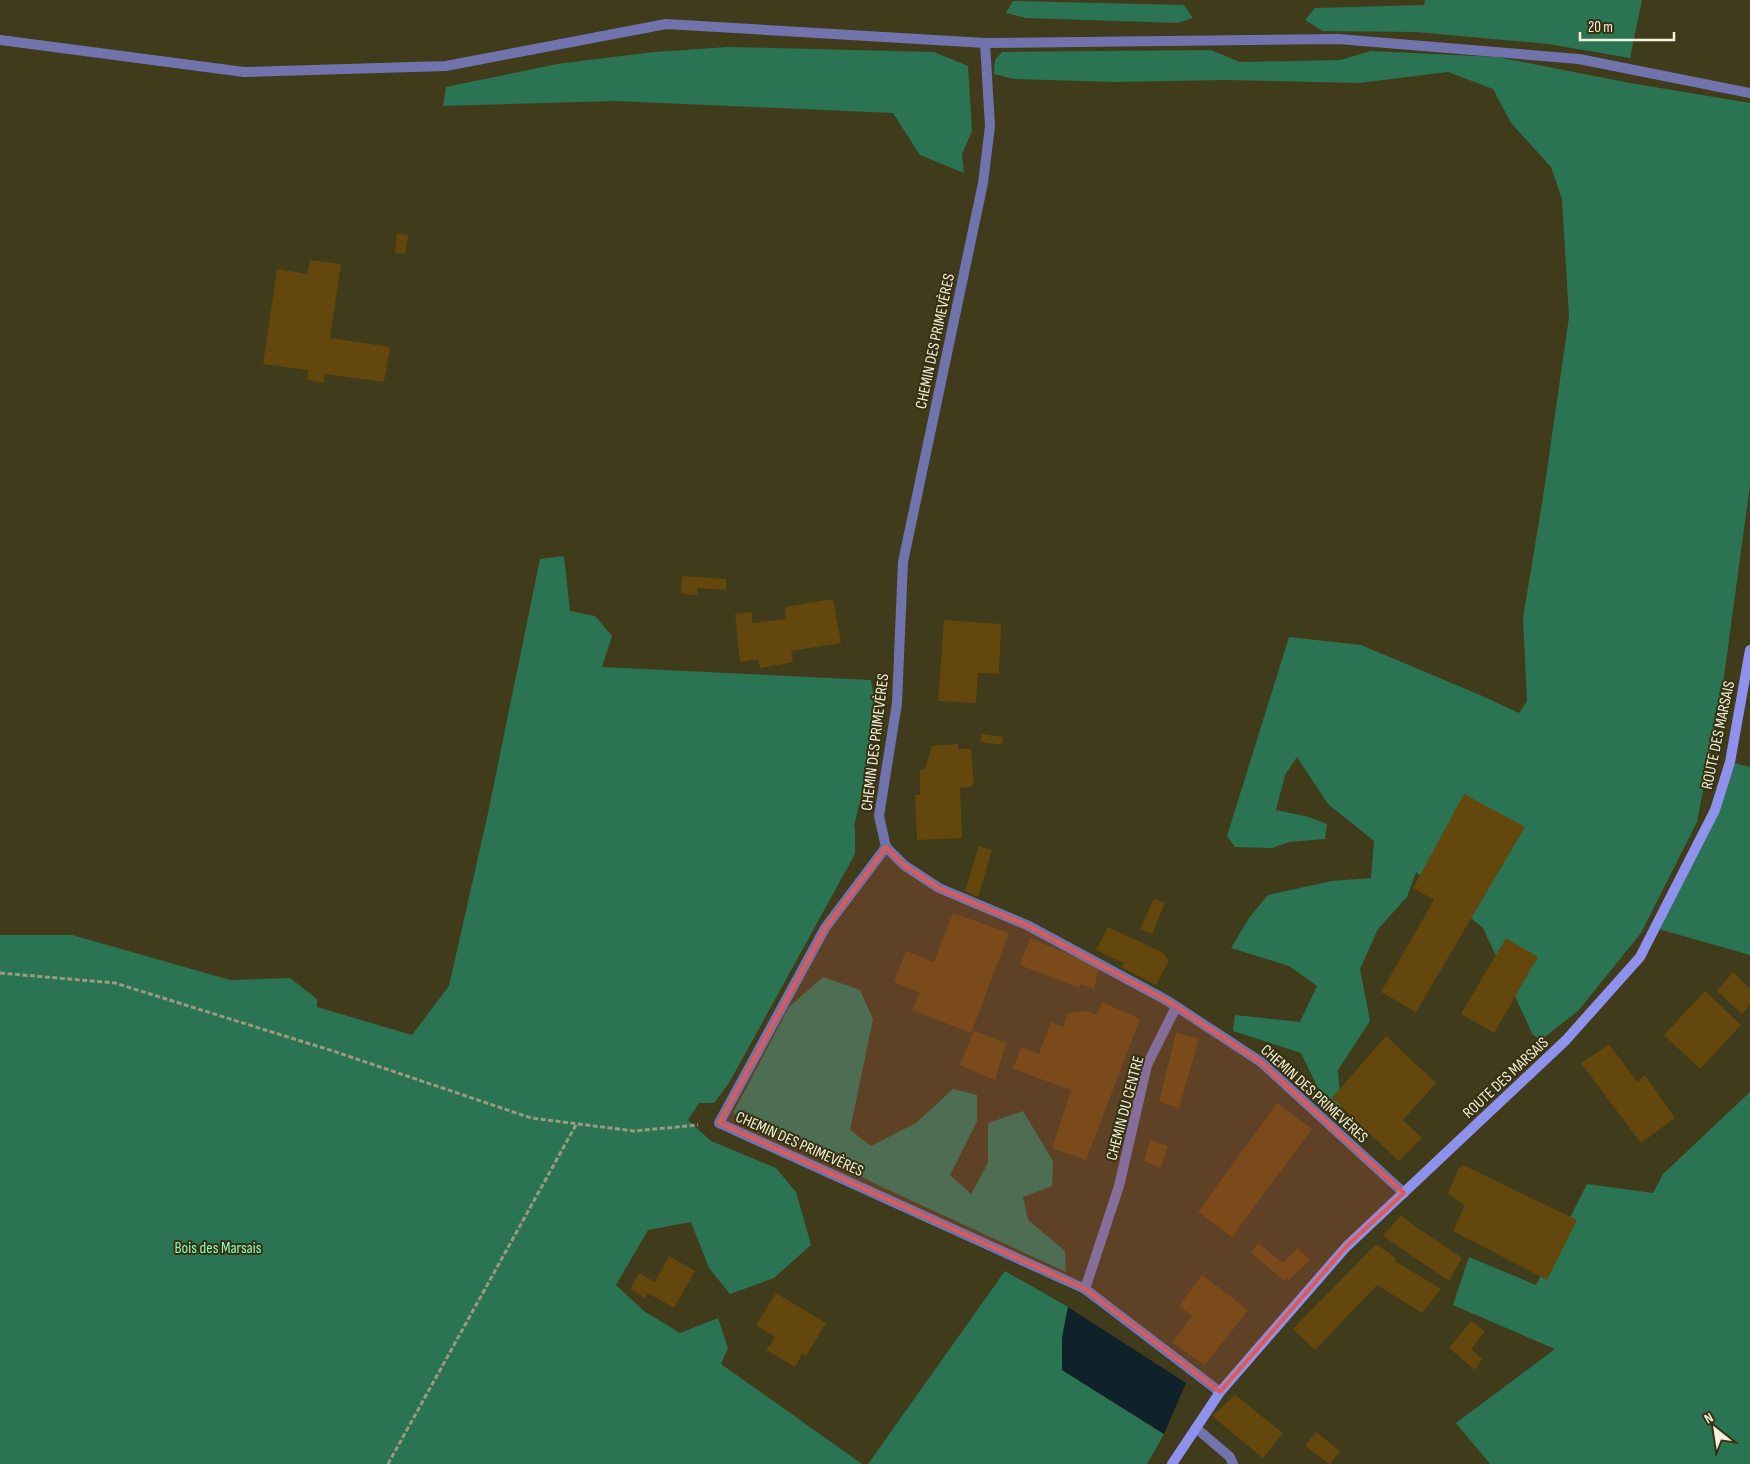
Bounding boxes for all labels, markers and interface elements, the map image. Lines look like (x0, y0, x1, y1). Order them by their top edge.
scale bar (1580, 10, 1674, 42)
text: 20 m (1588, 18, 1613, 37)
street label: CHEMIN DES PRIMEVÈRES (912, 272, 959, 411)
street label: CHEMIN DES PRIMEVÈRES (858, 672, 893, 812)
street label: ROUTE DES MARSAIS (1698, 679, 1739, 791)
street label: ROUTE DES MARSAIS (1459, 1034, 1553, 1123)
street label: CHEMIN DES PRIMEVÈRES (1256, 1041, 1372, 1147)
street label: CHEMIN DU CENTRE (1102, 1054, 1149, 1163)
street label: CHEMIN DES PRIMEVÈRES (733, 1108, 866, 1181)
park label: Bois des Marsais (175, 1239, 262, 1258)
north arrow (1690, 1404, 1740, 1454)
text: N (1701, 1409, 1716, 1427)

